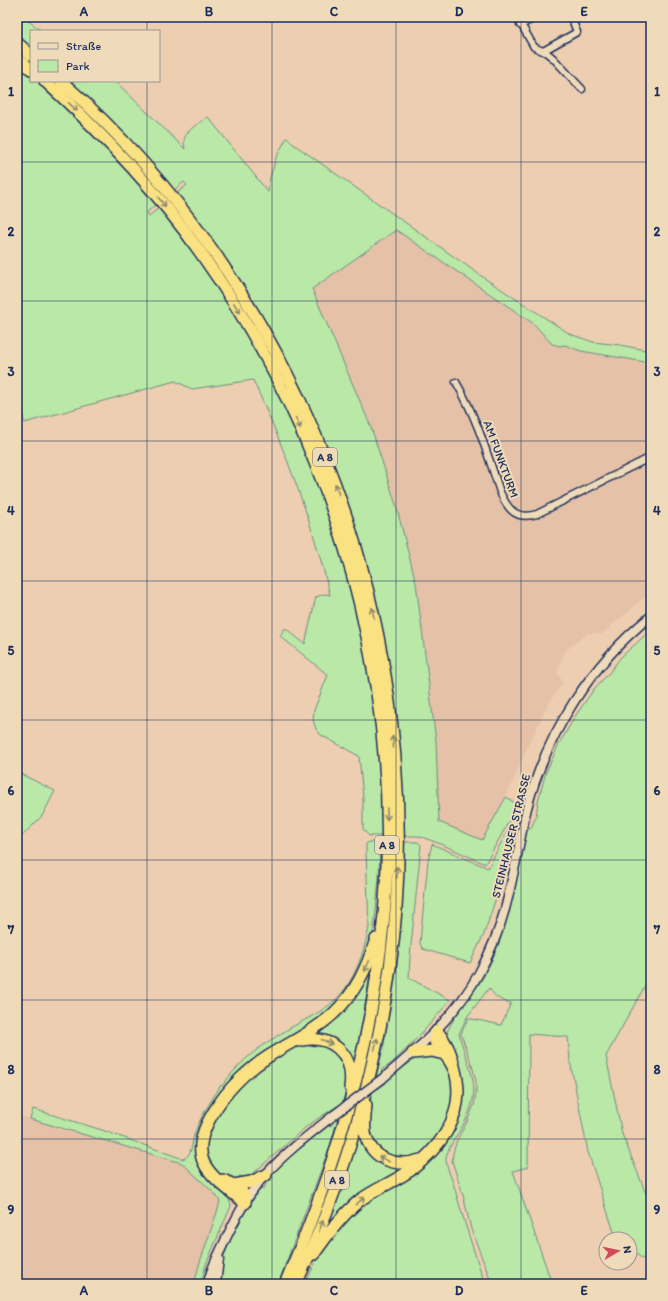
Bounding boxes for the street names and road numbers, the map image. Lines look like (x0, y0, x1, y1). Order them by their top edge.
street label: AM FUNKTURM (481, 418, 521, 500)
road number: A 8 (313, 448, 337, 466)
street label: STEINHAUSER STRASSE (489, 772, 533, 900)
road number: A 8 (375, 836, 399, 854)
road number: A 8 (325, 1171, 349, 1189)

